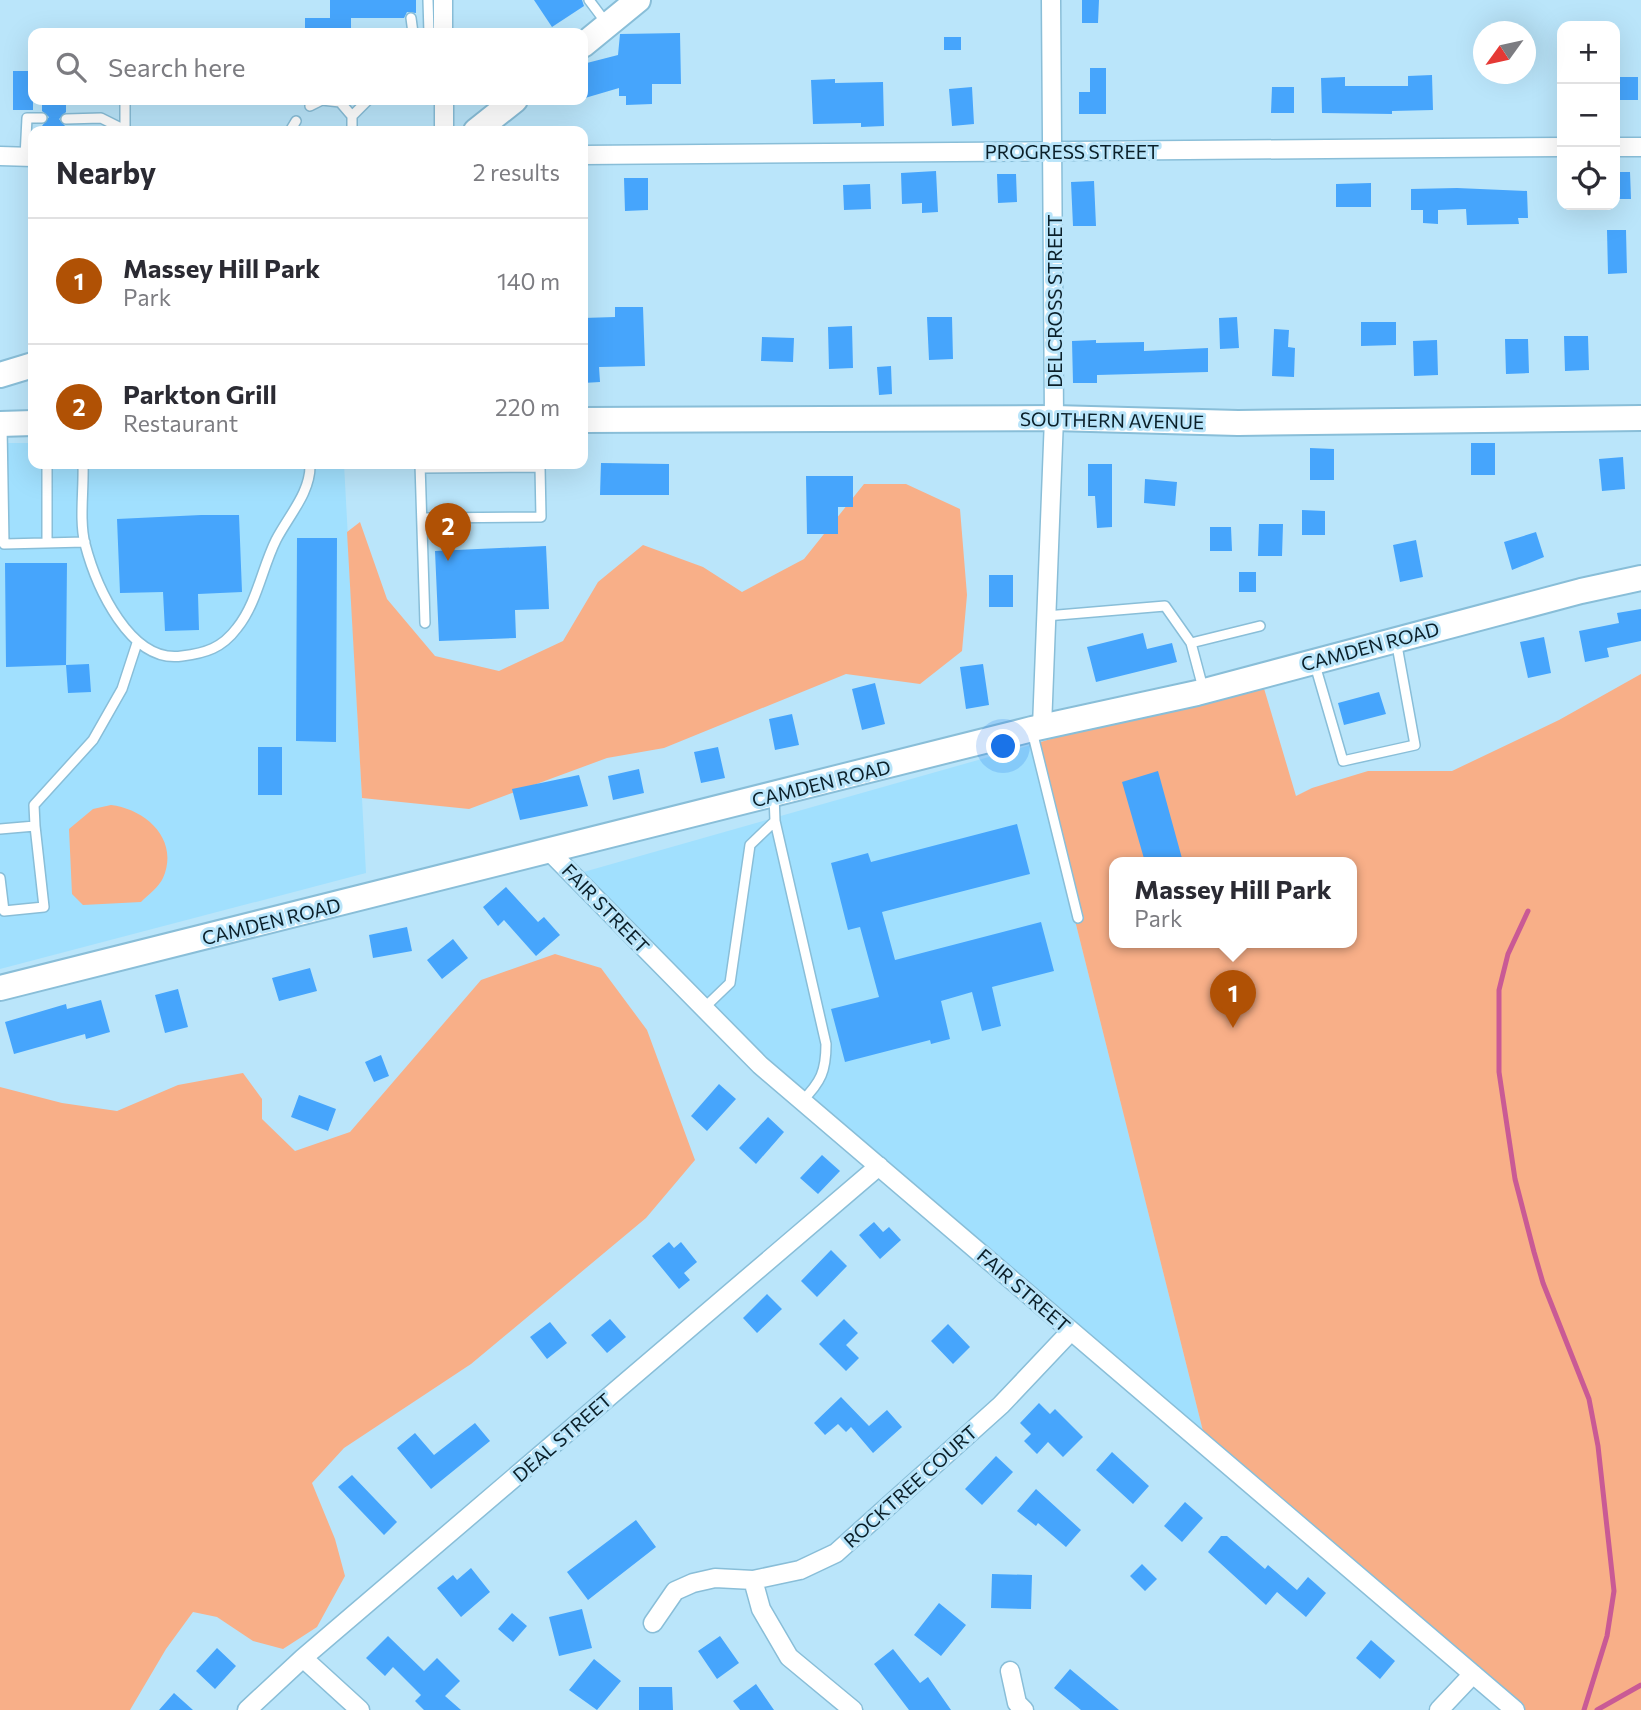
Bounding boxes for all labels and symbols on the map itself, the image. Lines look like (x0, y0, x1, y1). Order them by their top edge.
north arrow (1473, 21, 1536, 84)
street label: PROGRESS STREET (985, 140, 1159, 163)
street label: DELCROSS STREET (1043, 214, 1066, 388)
street label: SOUTHERN AVENUE (1020, 407, 1204, 433)
pin: 2 (425, 503, 471, 561)
street label: CAMDEN ROAD (1298, 617, 1442, 675)
your location (986, 729, 1020, 763)
street label: CAMDEN ROAD (749, 755, 893, 811)
street label: FAIR STREET (558, 858, 654, 958)
street label: CAMDEN ROAD (199, 893, 343, 949)
pin: 1 (1210, 970, 1256, 1028)
street label: FAIR STREET (973, 1243, 1075, 1337)
street label: DEAL STREET (508, 1388, 616, 1486)
street label: ROCKTREE COURT (838, 1420, 982, 1552)

